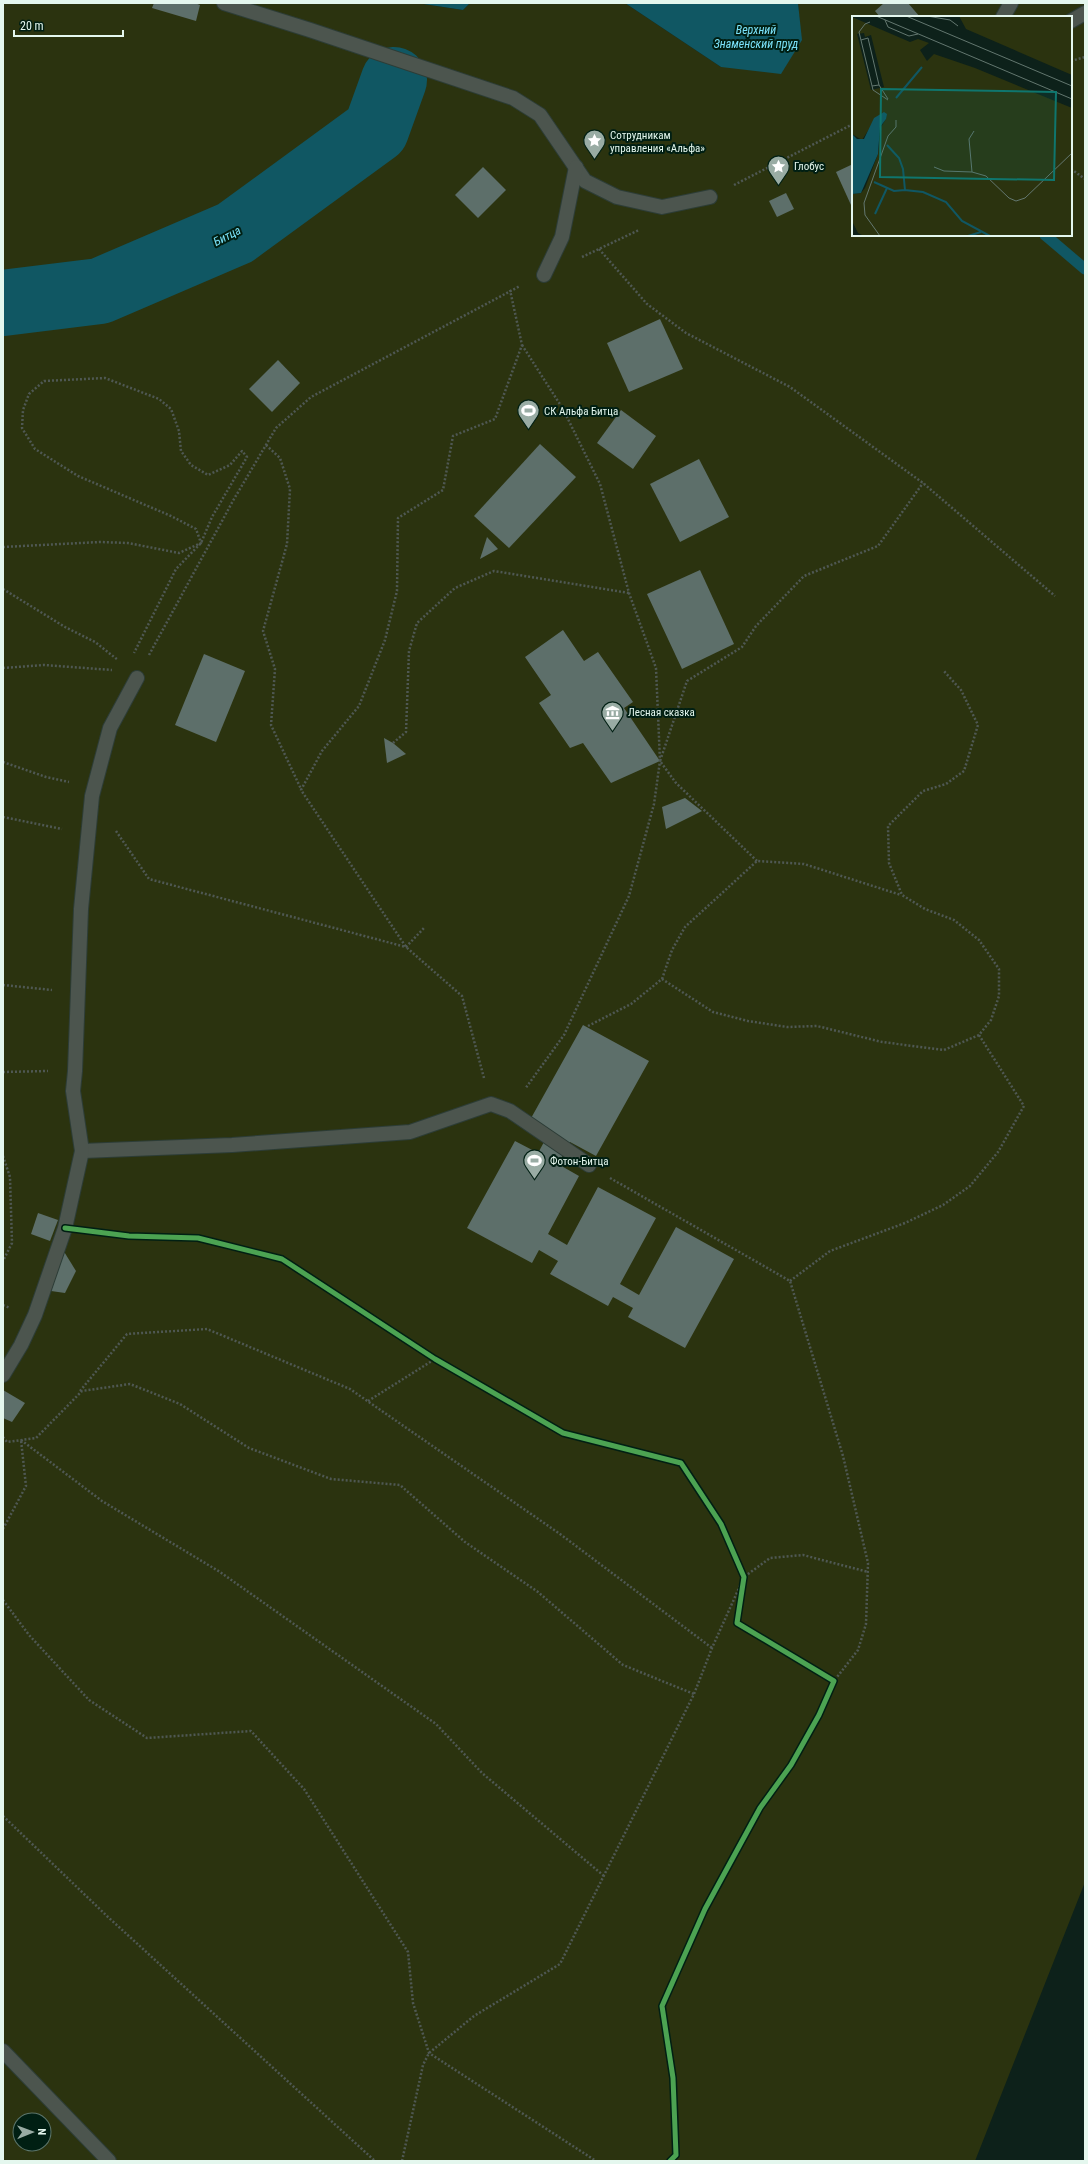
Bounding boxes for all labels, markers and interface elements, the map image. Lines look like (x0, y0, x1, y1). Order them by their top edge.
scale bar (14, 12, 123, 38)
inset map (852, 16, 1072, 236)
text: 20 m (20, 19, 44, 33)
water label: Верхний Знаменский пруд (714, 23, 798, 51)
place icon: Сотрудникам управления «Альфа» (581, 128, 607, 161)
place label: Сотрудникам управления «Альфа» (610, 129, 705, 155)
place icon: Глобус (765, 153, 791, 186)
place label: Глобус (794, 160, 824, 173)
water label: Битца (211, 223, 243, 249)
sports icon: СК Альфа Битца (515, 398, 541, 431)
place label: СК Альфа Битца (544, 405, 618, 418)
museum icon: Лесная сказка (599, 699, 625, 732)
place label: Лесная сказка (628, 706, 695, 719)
sports icon: Фотон-Битца (522, 1148, 548, 1181)
place label: Фотон-Битца (550, 1155, 609, 1168)
north arrow (12, 2112, 52, 2152)
text: N (35, 2128, 48, 2136)

